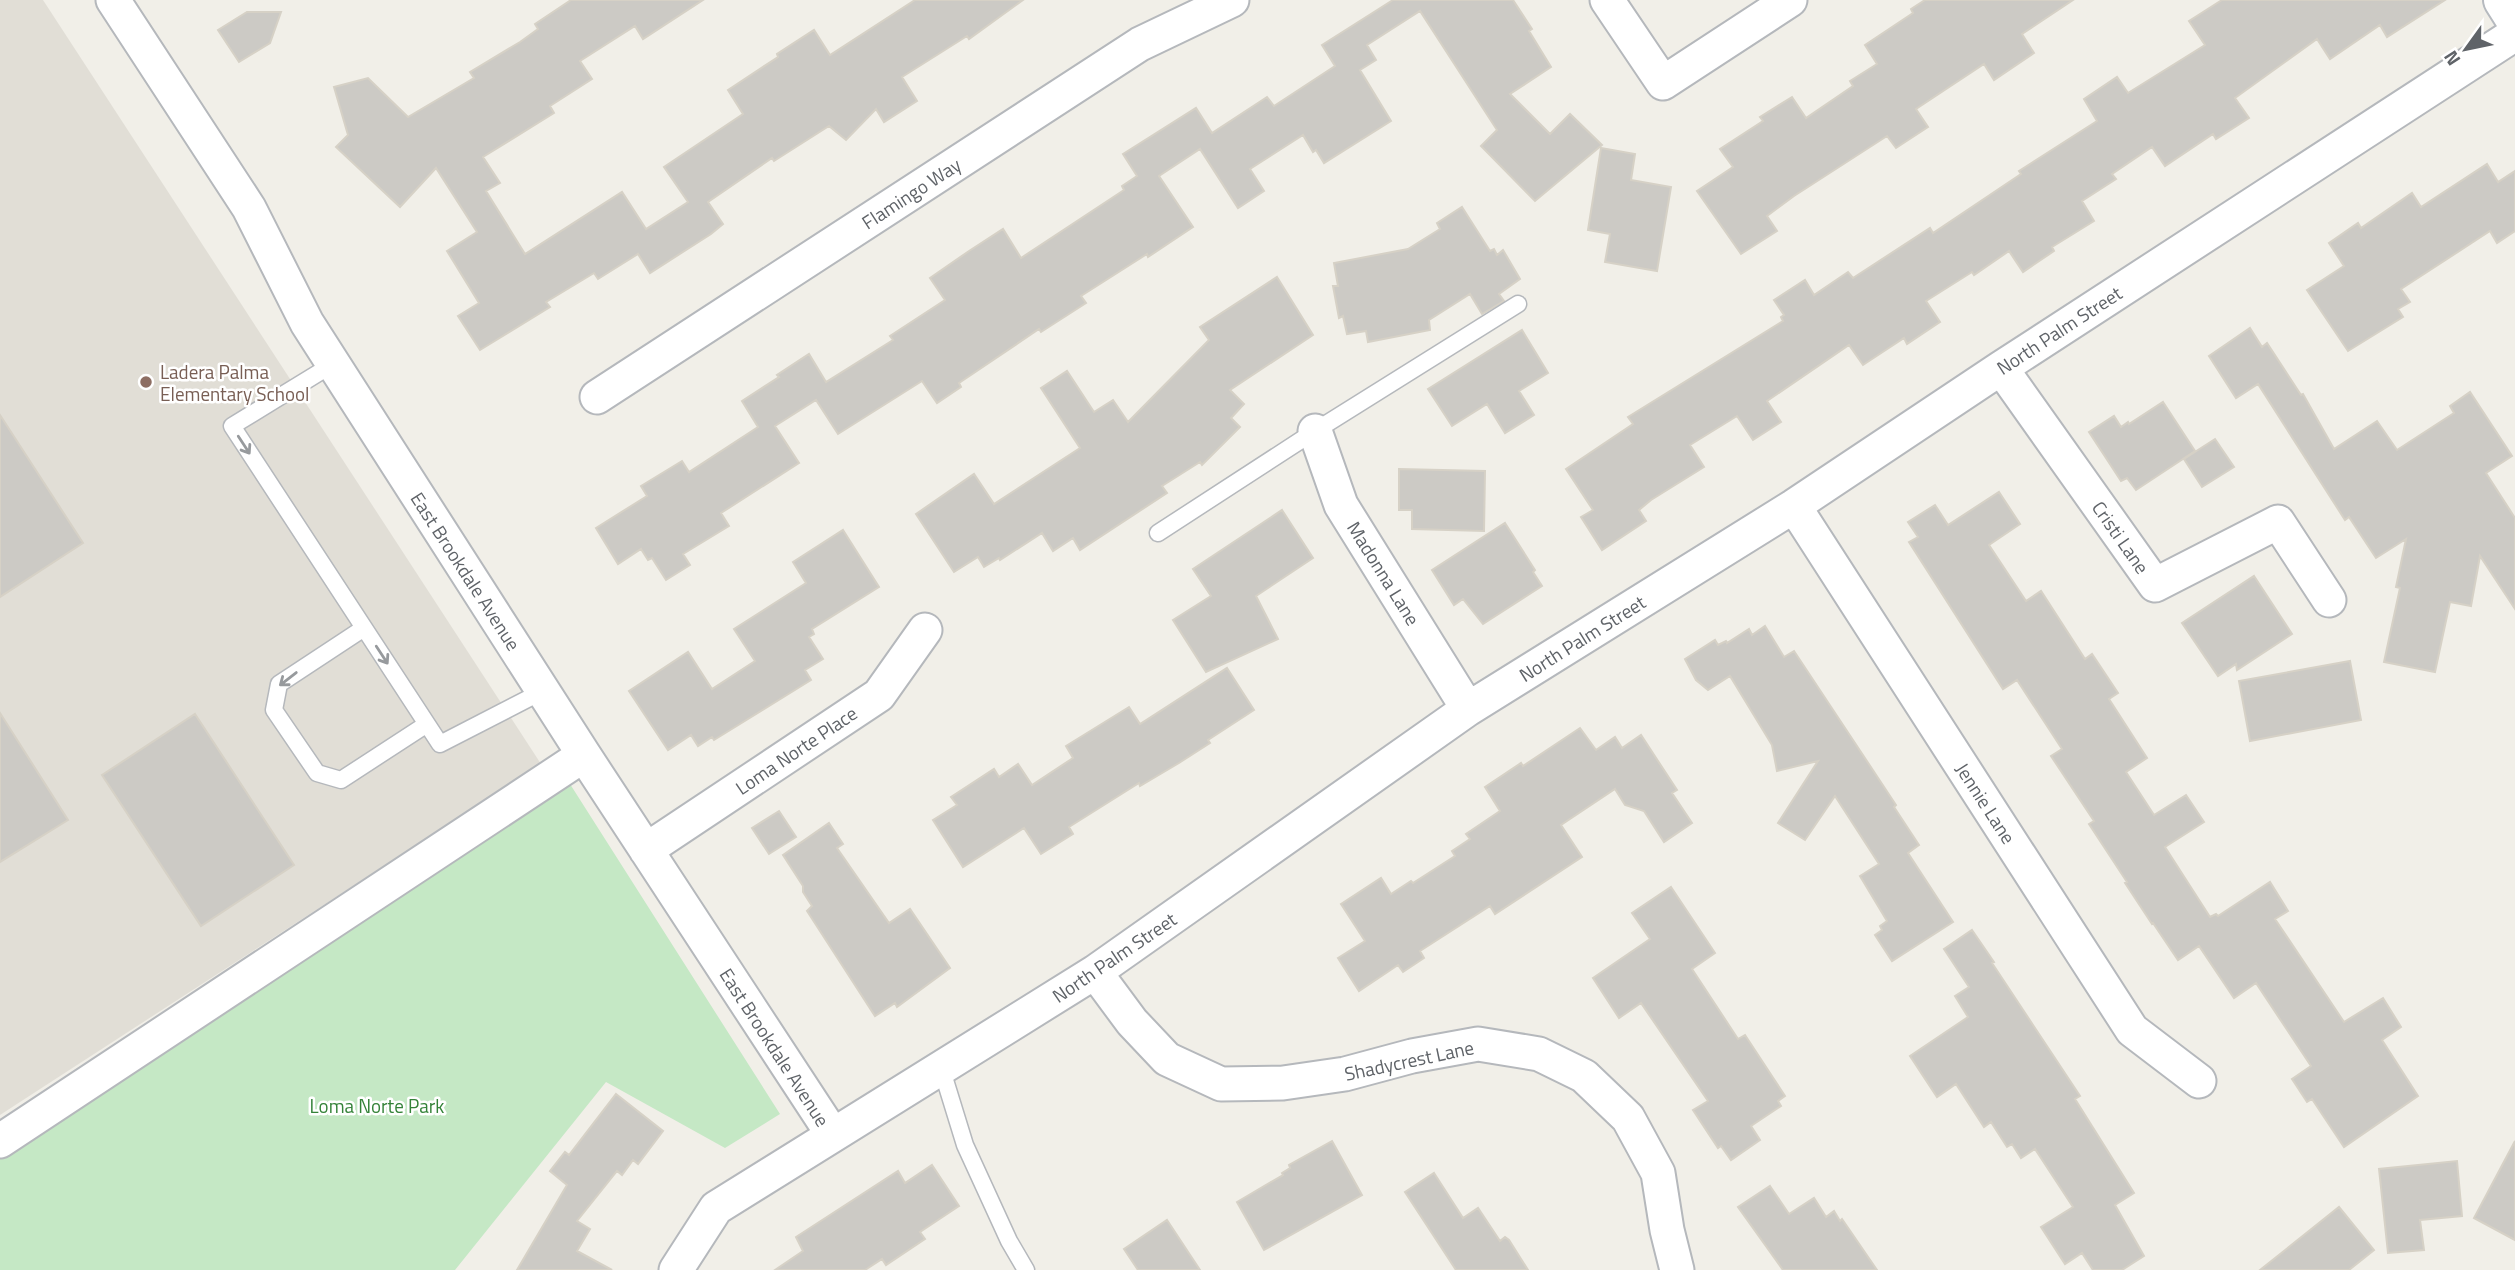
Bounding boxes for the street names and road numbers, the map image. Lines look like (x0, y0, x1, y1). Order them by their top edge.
street label: Flamingo Way (856, 150, 966, 236)
street label: North Palm Street (1990, 278, 2128, 382)
street label: East Brookdale Avenue (404, 486, 528, 656)
street label: Cristi Lane (2085, 495, 2157, 579)
street label: Madonna Lane (1340, 515, 1428, 631)
street label: North Palm Street (1513, 587, 1651, 689)
street label: Loma Norte Place (729, 698, 863, 802)
street label: Jennie Lane (1949, 757, 2023, 849)
street label: North Palm Street (1046, 904, 1182, 1009)
street label: East Brookdale Avenue (713, 962, 837, 1132)
street label: Shadycrest Lane (1342, 1032, 1476, 1088)

